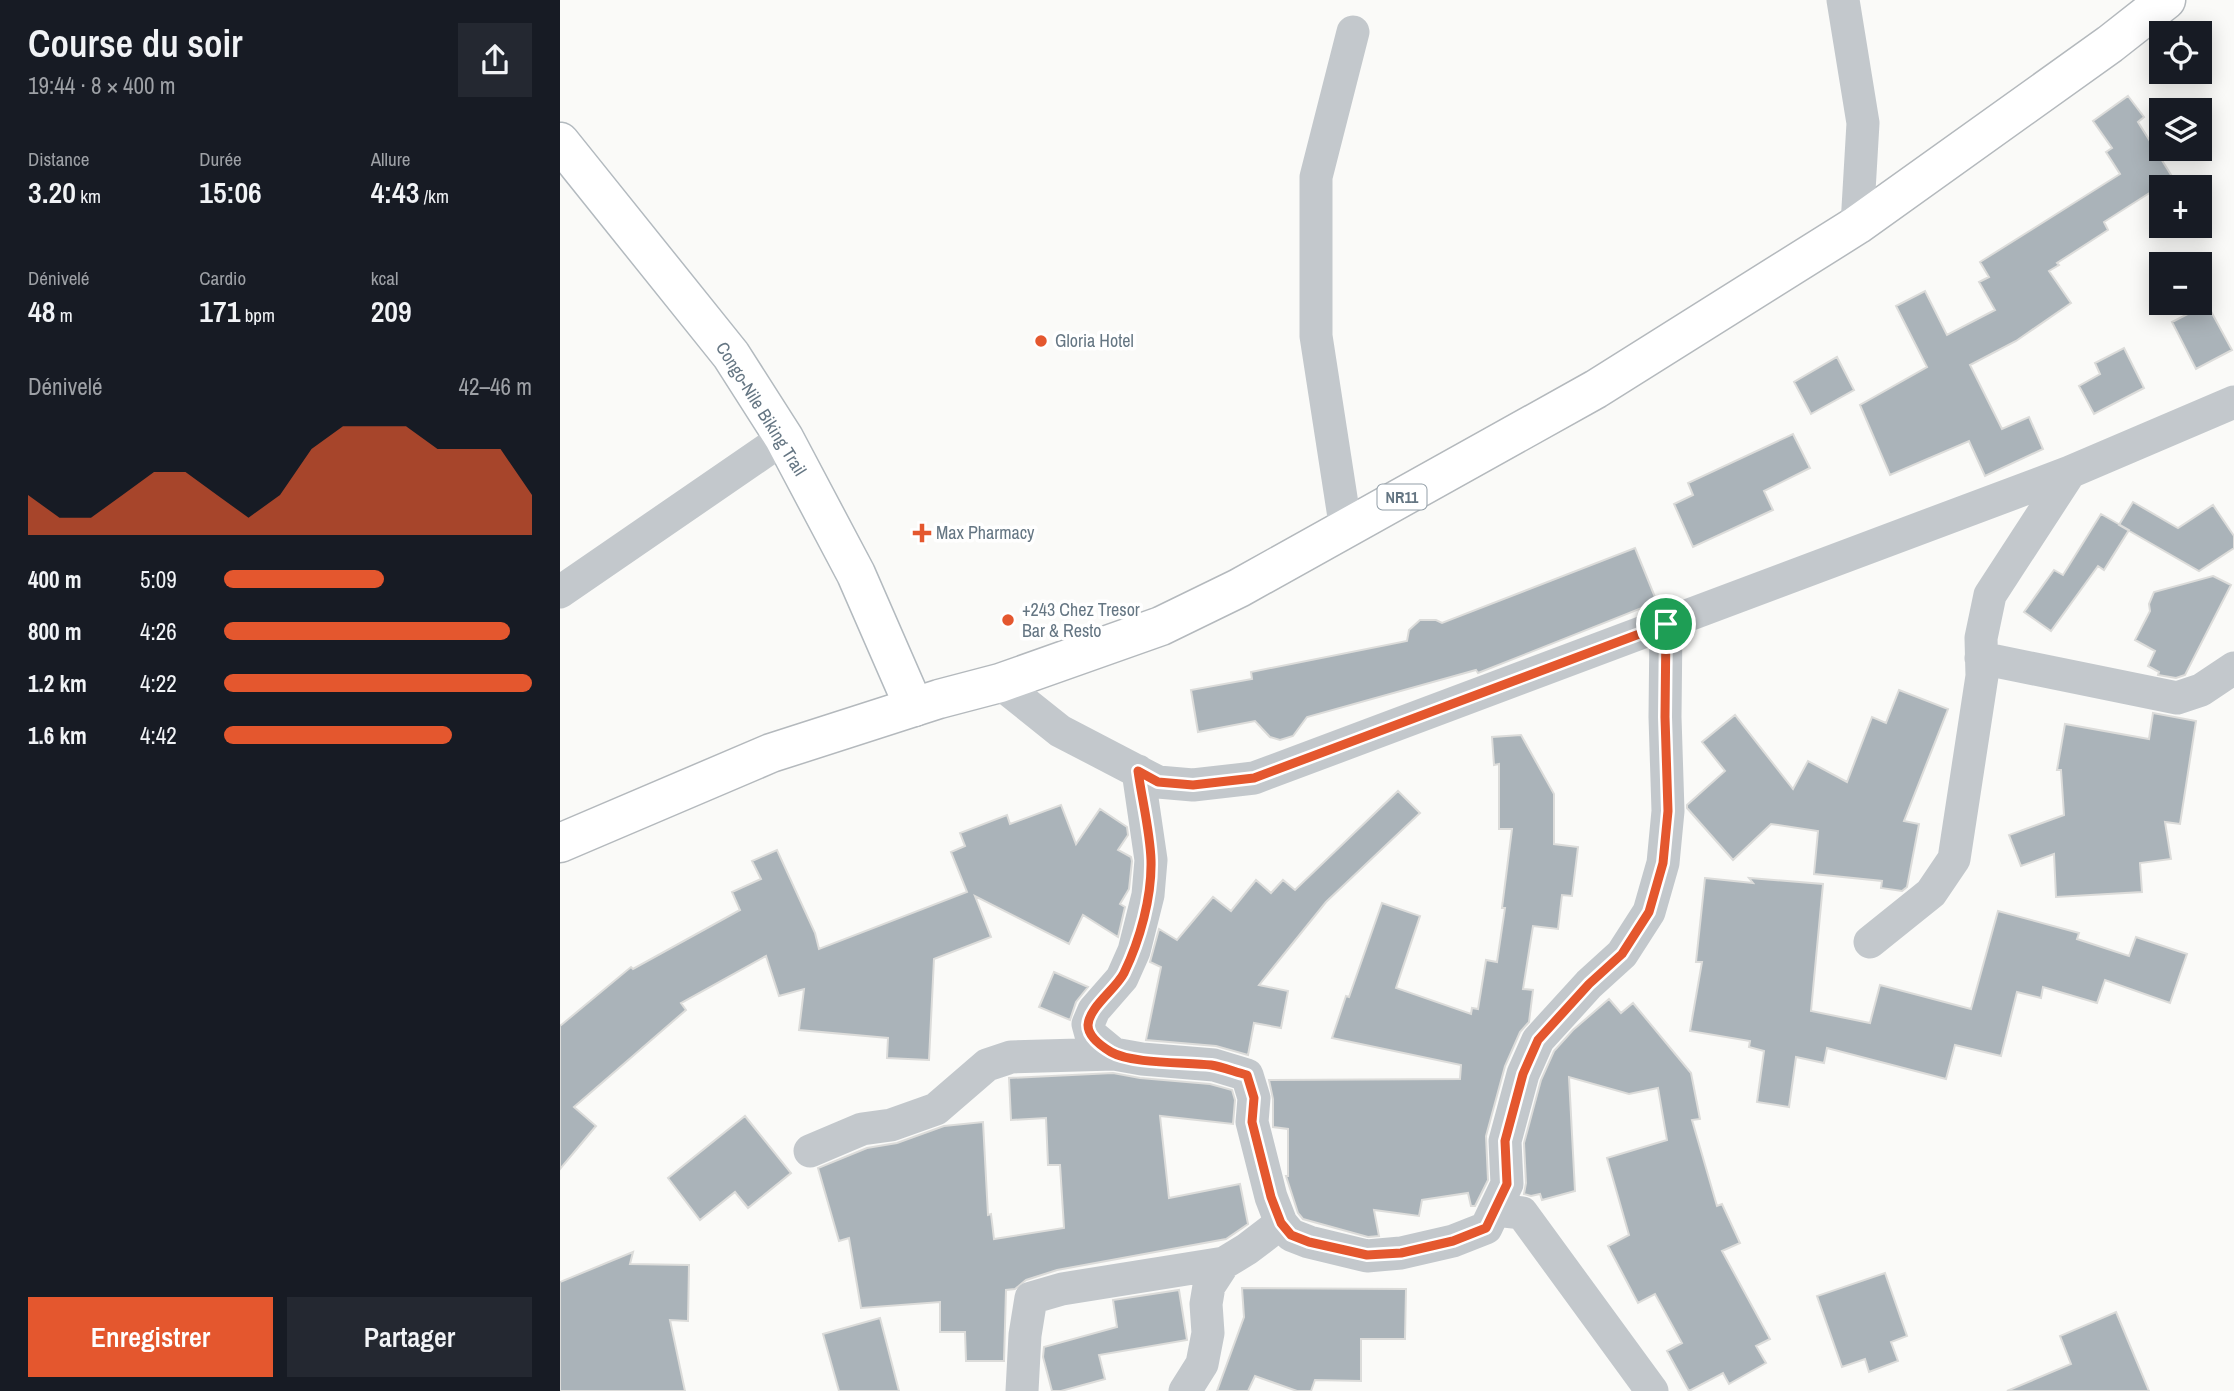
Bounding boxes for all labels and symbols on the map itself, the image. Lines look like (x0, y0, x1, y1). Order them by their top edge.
place label: Gloria Hotel (1055, 328, 1134, 353)
marker: Gloria Hotel (1033, 333, 1049, 349)
street label: Congo-Nile Biking Trail (710, 337, 813, 480)
road number: NR11 (1378, 484, 1426, 510)
place label: Max Pharmacy (936, 520, 1035, 545)
marker: Max Pharmacy (914, 525, 930, 541)
pin (1636, 594, 1696, 654)
place label: +243 Chez Tresor Bar & Resto (1022, 597, 1140, 643)
marker: +243 Chez Tresor Bar & Resto (1000, 612, 1016, 628)

